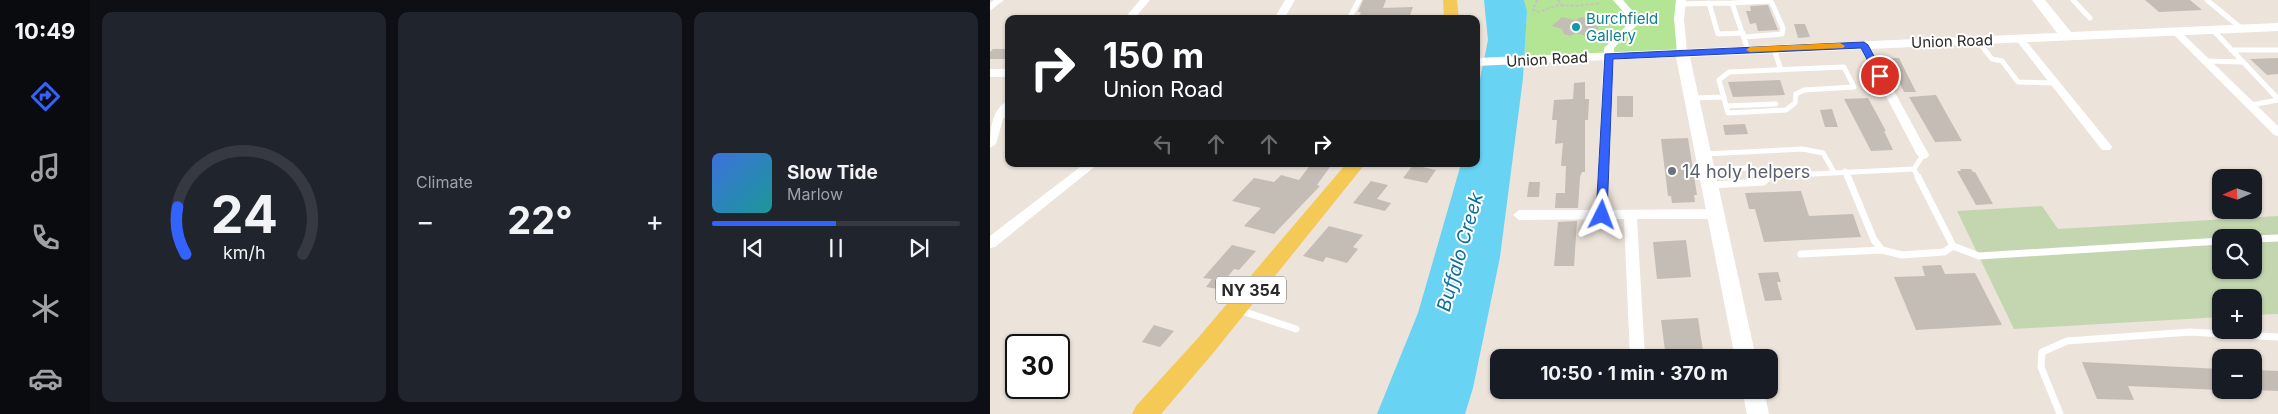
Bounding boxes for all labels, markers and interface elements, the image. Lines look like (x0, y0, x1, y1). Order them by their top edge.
place label: Burchfield Gallery (1586, 9, 1658, 45)
text: 10:49 (15, 18, 75, 44)
marker: Burchfield Gallery (1570, 21, 1582, 33)
street label: Union Road (1911, 30, 1993, 52)
text: 150 m (1103, 34, 1204, 76)
icon: right (1020, 35, 1085, 100)
street label: Union Road (1506, 47, 1588, 71)
pin (1859, 55, 1901, 97)
icon: arrive (1866, 62, 1894, 90)
text: Union Road (1103, 76, 1223, 102)
icon: directions (28, 79, 63, 114)
icon: left (1149, 130, 1177, 158)
icon: ahead (1202, 130, 1230, 158)
icon: ahead (1255, 130, 1283, 158)
icon: right (1308, 130, 1336, 158)
icon: music (28, 150, 63, 185)
text: Slow Tide (787, 161, 878, 184)
place label: 14 holy helpers (1682, 161, 1810, 182)
marker: 14 holy helpers (1666, 165, 1678, 177)
north arrow (2212, 169, 2262, 219)
map controls (2212, 169, 2262, 399)
text: Climate (416, 172, 473, 192)
text: 24 (210, 183, 278, 246)
text: Marlow (787, 184, 843, 204)
position arrow (1575, 188, 1627, 240)
water label: Buffalo Creek (1432, 189, 1488, 314)
text: 22° (507, 197, 573, 243)
text: − (416, 204, 435, 238)
text: + (645, 204, 664, 238)
icon: phone (28, 220, 63, 255)
button: search (2212, 229, 2262, 279)
icon: previous (739, 234, 767, 262)
icon: pause (822, 234, 850, 262)
icon: next (905, 234, 933, 262)
text: km/h (223, 242, 265, 263)
road number: NY 354 (1216, 276, 1286, 304)
button: + (2212, 289, 2262, 339)
icon: climate (28, 291, 63, 326)
speed limit sign: 30 (1005, 334, 1070, 399)
button: − (2212, 349, 2262, 399)
icon: car (28, 361, 63, 396)
text: 10:50 · 1 min · 370 m (1540, 362, 1728, 385)

